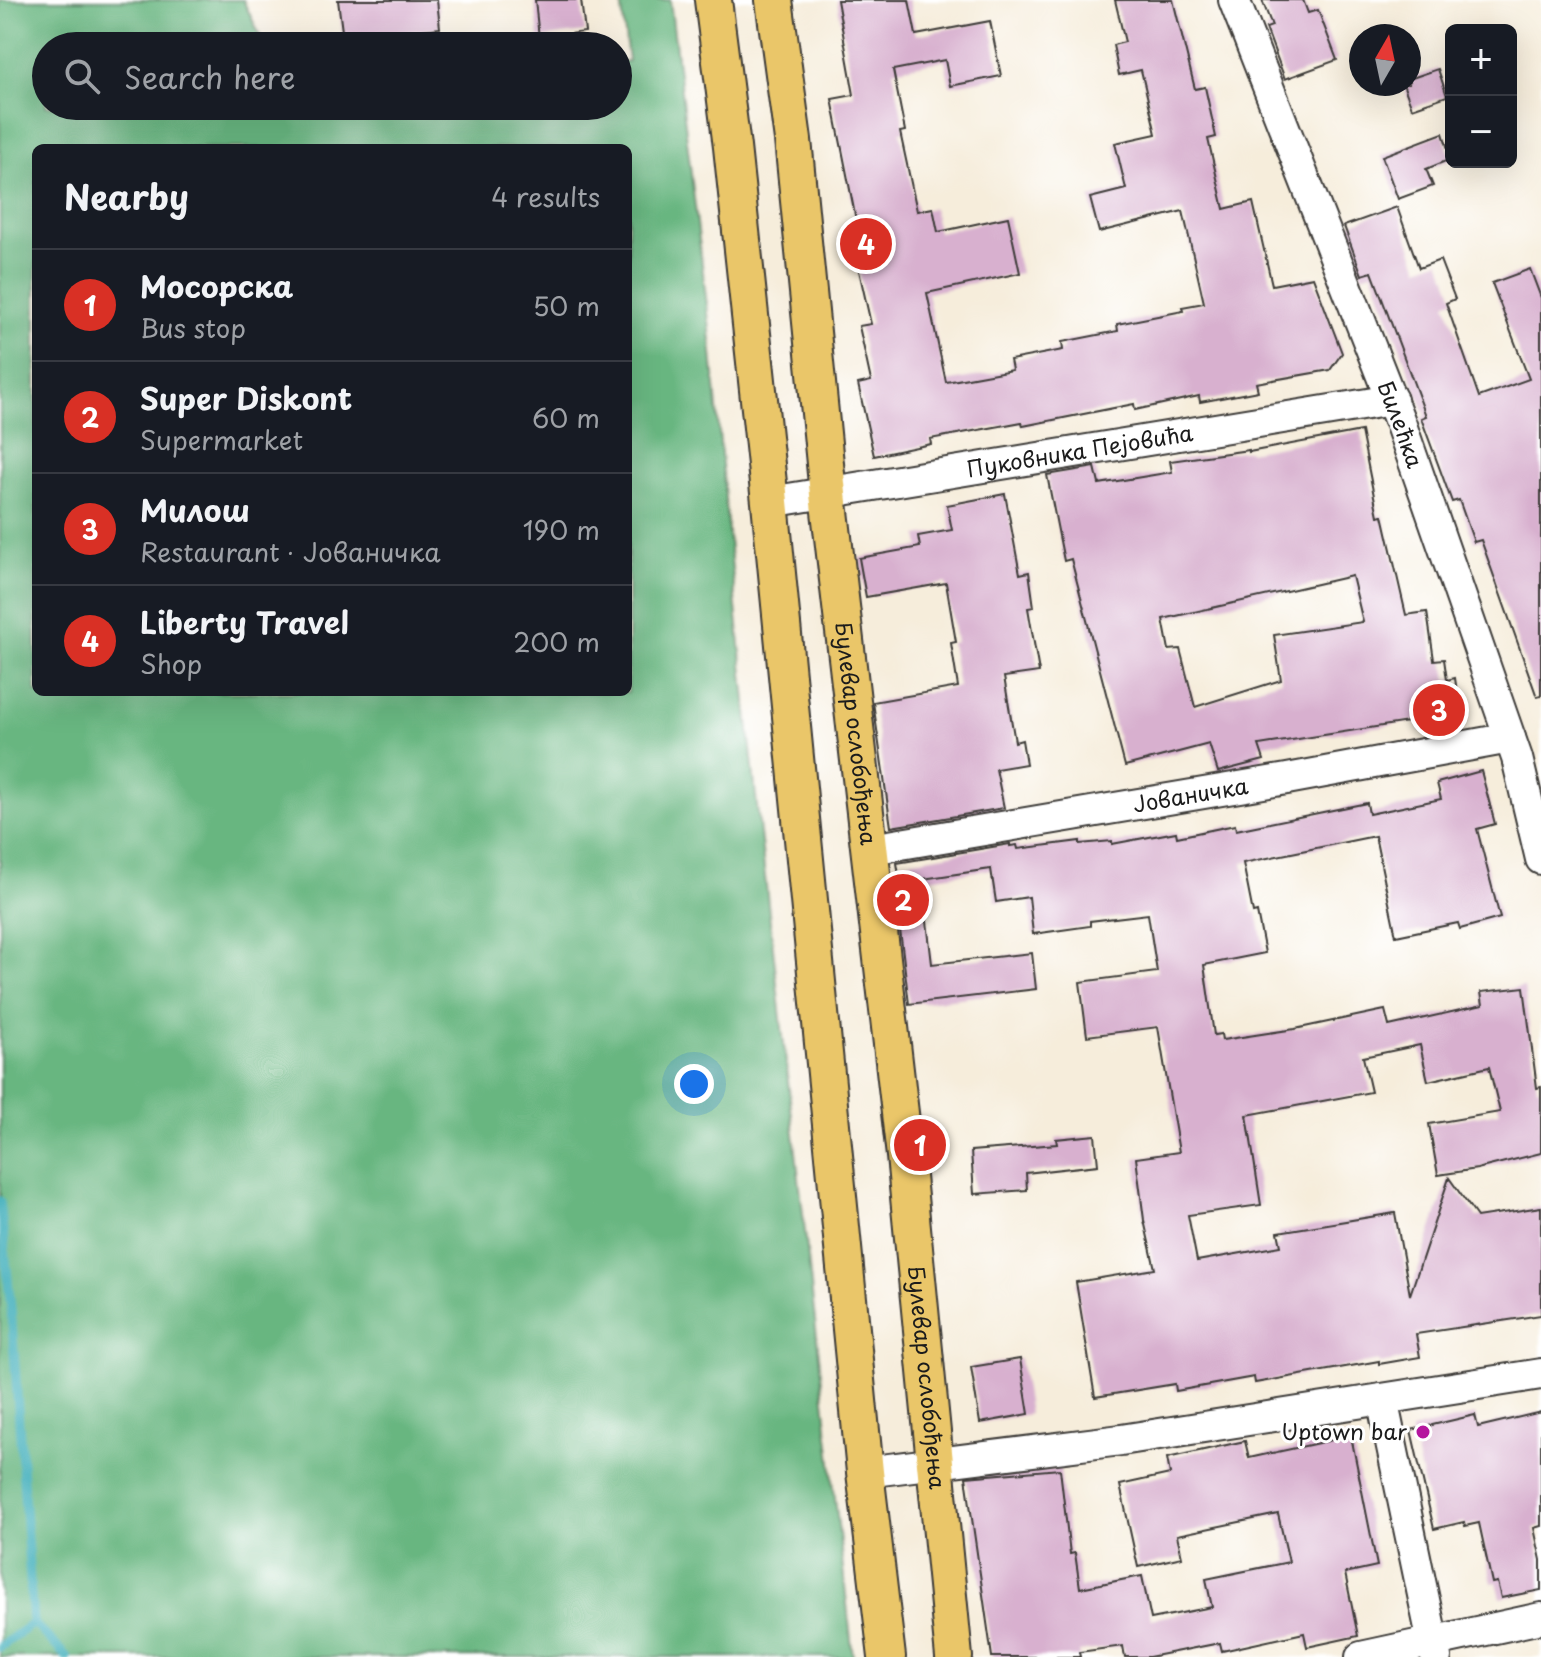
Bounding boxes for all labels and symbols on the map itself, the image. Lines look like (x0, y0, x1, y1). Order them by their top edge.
north arrow (1349, 24, 1421, 96)
pin: 4 (840, 214, 892, 274)
street label: Билећка (1370, 376, 1433, 472)
street label: Пуковника Пејовића (964, 415, 1195, 484)
street label: Булевар ослобођења (828, 620, 887, 847)
pin: 3 (1413, 680, 1465, 740)
street label: Јованичка (1130, 768, 1251, 820)
pin: 2 (877, 870, 929, 930)
your location (674, 1064, 714, 1104)
pin: 1 (894, 1115, 946, 1175)
street label: Булевар ослобођења (901, 1264, 956, 1491)
place label: Uptown bar (1281, 1414, 1407, 1447)
marker: Uptown bar (1414, 1423, 1432, 1441)

